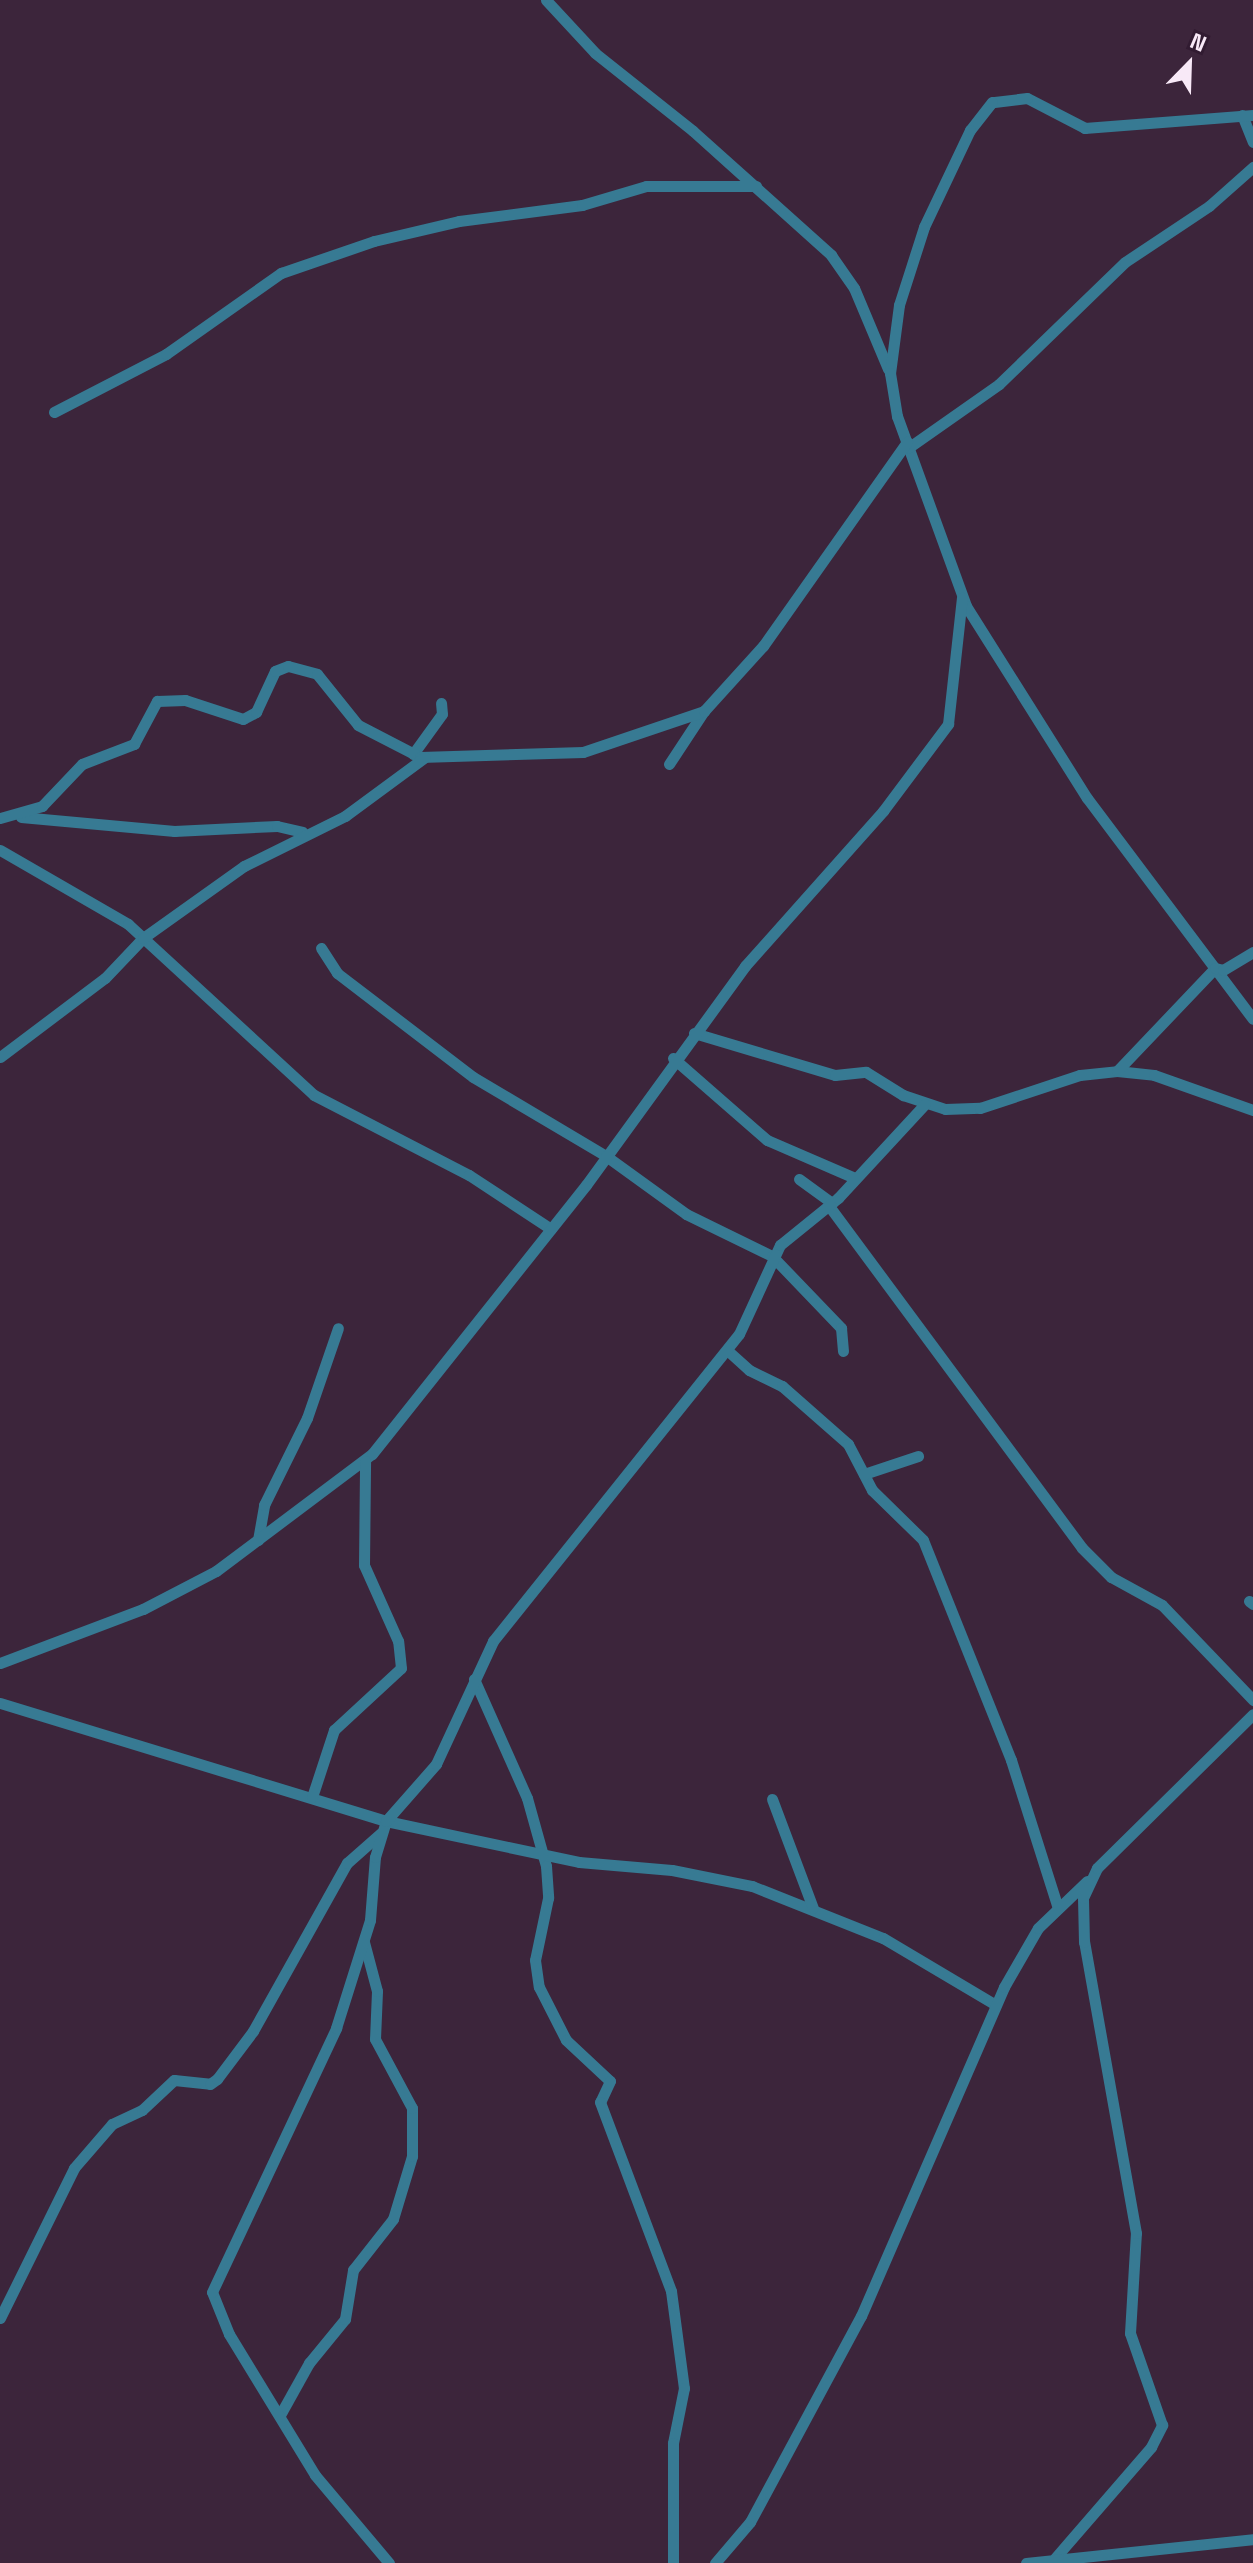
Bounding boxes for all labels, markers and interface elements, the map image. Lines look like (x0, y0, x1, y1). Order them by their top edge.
north arrow (1149, 24, 1229, 104)
text: N (1186, 26, 1211, 58)

